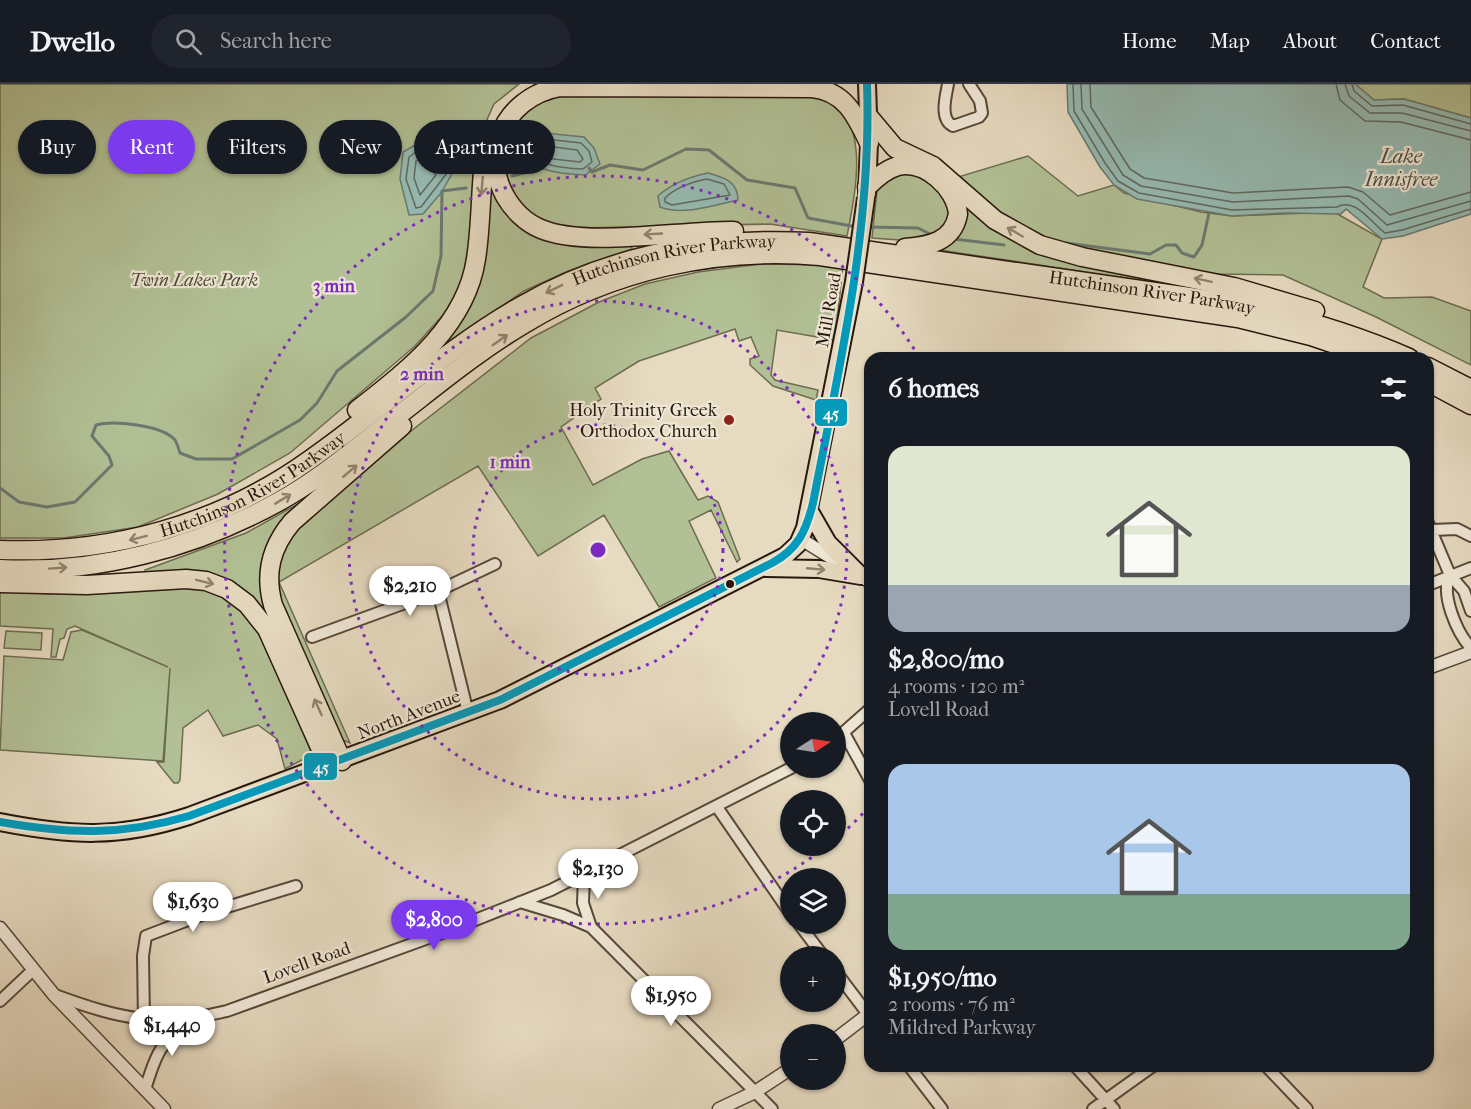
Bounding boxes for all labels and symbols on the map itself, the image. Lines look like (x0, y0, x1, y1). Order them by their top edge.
water label: Lake Innisfree (1364, 145, 1438, 191)
one-way arrow (476, 176, 487, 196)
one-way arrow (1006, 226, 1023, 238)
one-way arrow (643, 229, 663, 240)
street label: Hutchinson River Parkway (569, 231, 777, 290)
street label: Hutchinson River Parkway (1048, 266, 1259, 319)
park label: Twin Lakes Park (130, 270, 258, 291)
street label: Mill Road (812, 271, 846, 349)
one-way arrow (1193, 274, 1213, 285)
text: 3 min (313, 276, 356, 297)
one-way arrow (545, 283, 563, 295)
one-way arrow (491, 334, 507, 346)
text: 2 min (400, 364, 444, 385)
line badge: 45 (814, 398, 848, 427)
place label: Holy Trinity Greek Orthodox Church (569, 400, 718, 442)
text: 45 (822, 404, 839, 424)
marker: Holy Trinity Greek Orthodox Church (722, 413, 736, 427)
street label: Hutchinson River Parkway (157, 426, 351, 541)
text: 1 min (489, 452, 531, 473)
one-way arrow (342, 464, 357, 478)
one-way arrow (274, 492, 291, 504)
one-way arrow (129, 533, 148, 544)
centre of rings (588, 540, 608, 560)
one-way arrow (48, 562, 68, 573)
one-way arrow (805, 564, 825, 575)
pin: $2,210 (361, 566, 459, 617)
one-way arrow (195, 576, 214, 588)
unlabelled marker (724, 578, 736, 590)
street label: North Avenue (355, 686, 464, 744)
one-way arrow (312, 699, 323, 717)
north arrow (780, 712, 846, 778)
line badge: 45 (303, 752, 338, 781)
text: 45 (312, 758, 329, 778)
pin: $2,130 (549, 849, 647, 900)
pin: $1,630 (144, 882, 242, 933)
pin: $2,800 (385, 900, 483, 951)
street label: Lovell Road (261, 937, 354, 988)
pin: $1,950 (622, 976, 720, 1027)
pin: $1,440 (123, 1006, 221, 1057)

